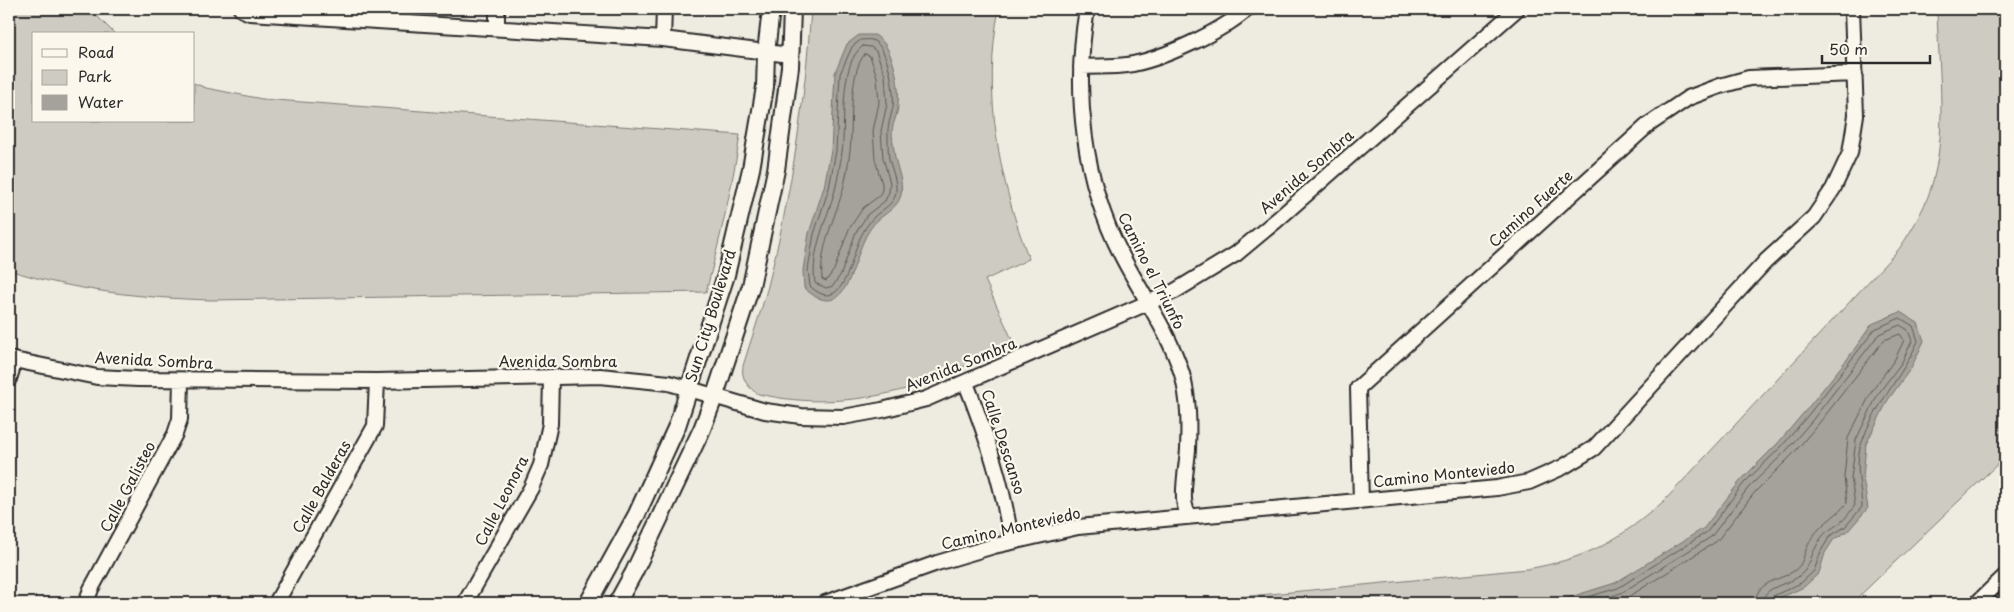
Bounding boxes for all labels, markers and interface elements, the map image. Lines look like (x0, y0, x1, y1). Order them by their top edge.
legend (32, 32, 195, 122)
scale bar (1822, 32, 1929, 64)
text: 50 m (1829, 37, 1868, 60)
text: Road (78, 40, 114, 63)
text: Park (78, 64, 112, 87)
text: Water (78, 90, 123, 113)
street label: Avenida Sombra (1254, 123, 1359, 218)
street label: Camino Fuerte (1483, 164, 1577, 252)
street label: Camino el Triunfo (1113, 208, 1192, 333)
street label: Sun City Boulevard (678, 246, 741, 385)
street label: Avenida Sombra (901, 330, 1020, 396)
street label: Avenida Sombra (94, 345, 215, 374)
street label: Avenida Sombra (499, 349, 618, 372)
street label: Calle Descanso (977, 386, 1032, 497)
street label: Calle Balderas (286, 435, 356, 537)
street label: Calle Galisteo (93, 437, 160, 536)
street label: Calle Leonora (468, 450, 534, 549)
street label: Camino Monteviedo (1372, 455, 1516, 492)
street label: Camino Monteviedo (939, 500, 1083, 555)

